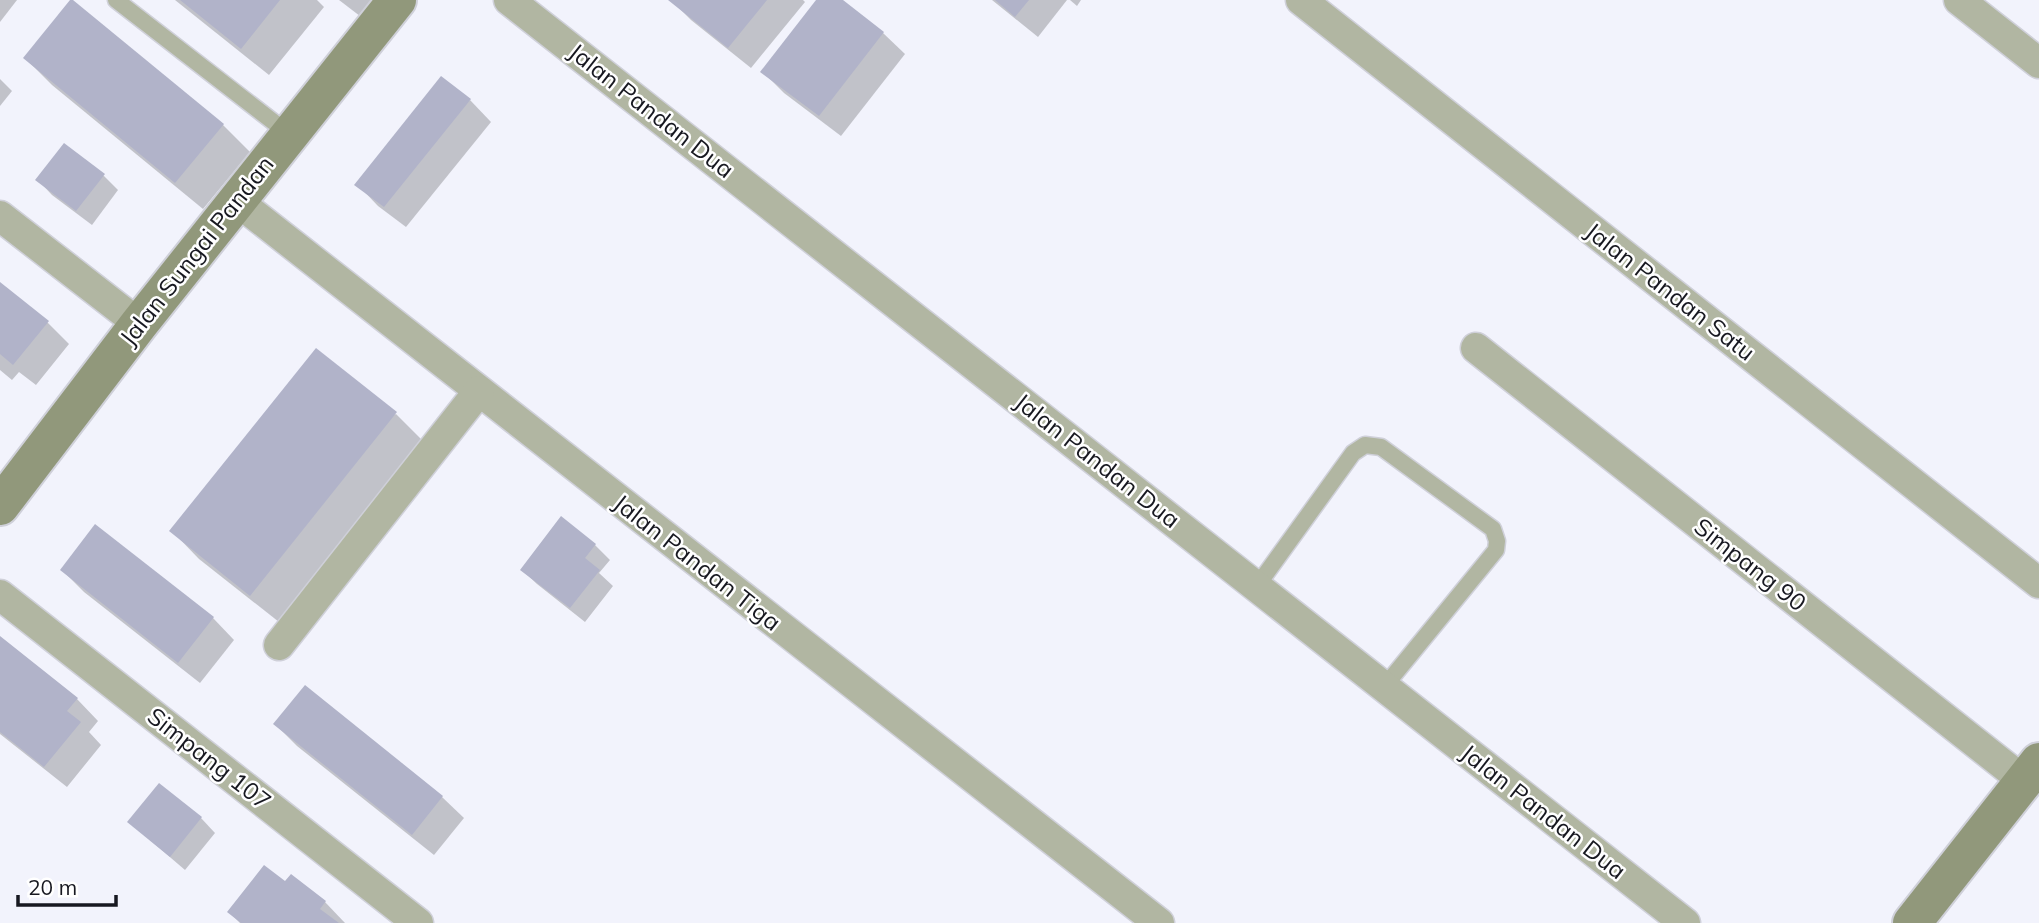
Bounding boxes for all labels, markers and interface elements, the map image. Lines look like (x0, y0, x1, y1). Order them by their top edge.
street label: Jalan Pandan Dua (563, 36, 740, 184)
street label: Jalan Sungai Pandan (113, 149, 280, 351)
street label: Jalan Pandan Satu (1580, 216, 1761, 367)
street label: Jalan Pandan Dua (1009, 386, 1186, 534)
street label: Jalan Pandan Tiga (608, 487, 787, 637)
street label: Simpang 90 (1689, 511, 1813, 617)
street label: Simpang 107 (142, 701, 277, 816)
street label: Jalan Pandan Dua (1455, 737, 1632, 885)
scale bar (18, 864, 116, 908)
text: 20 m (28, 874, 77, 900)

